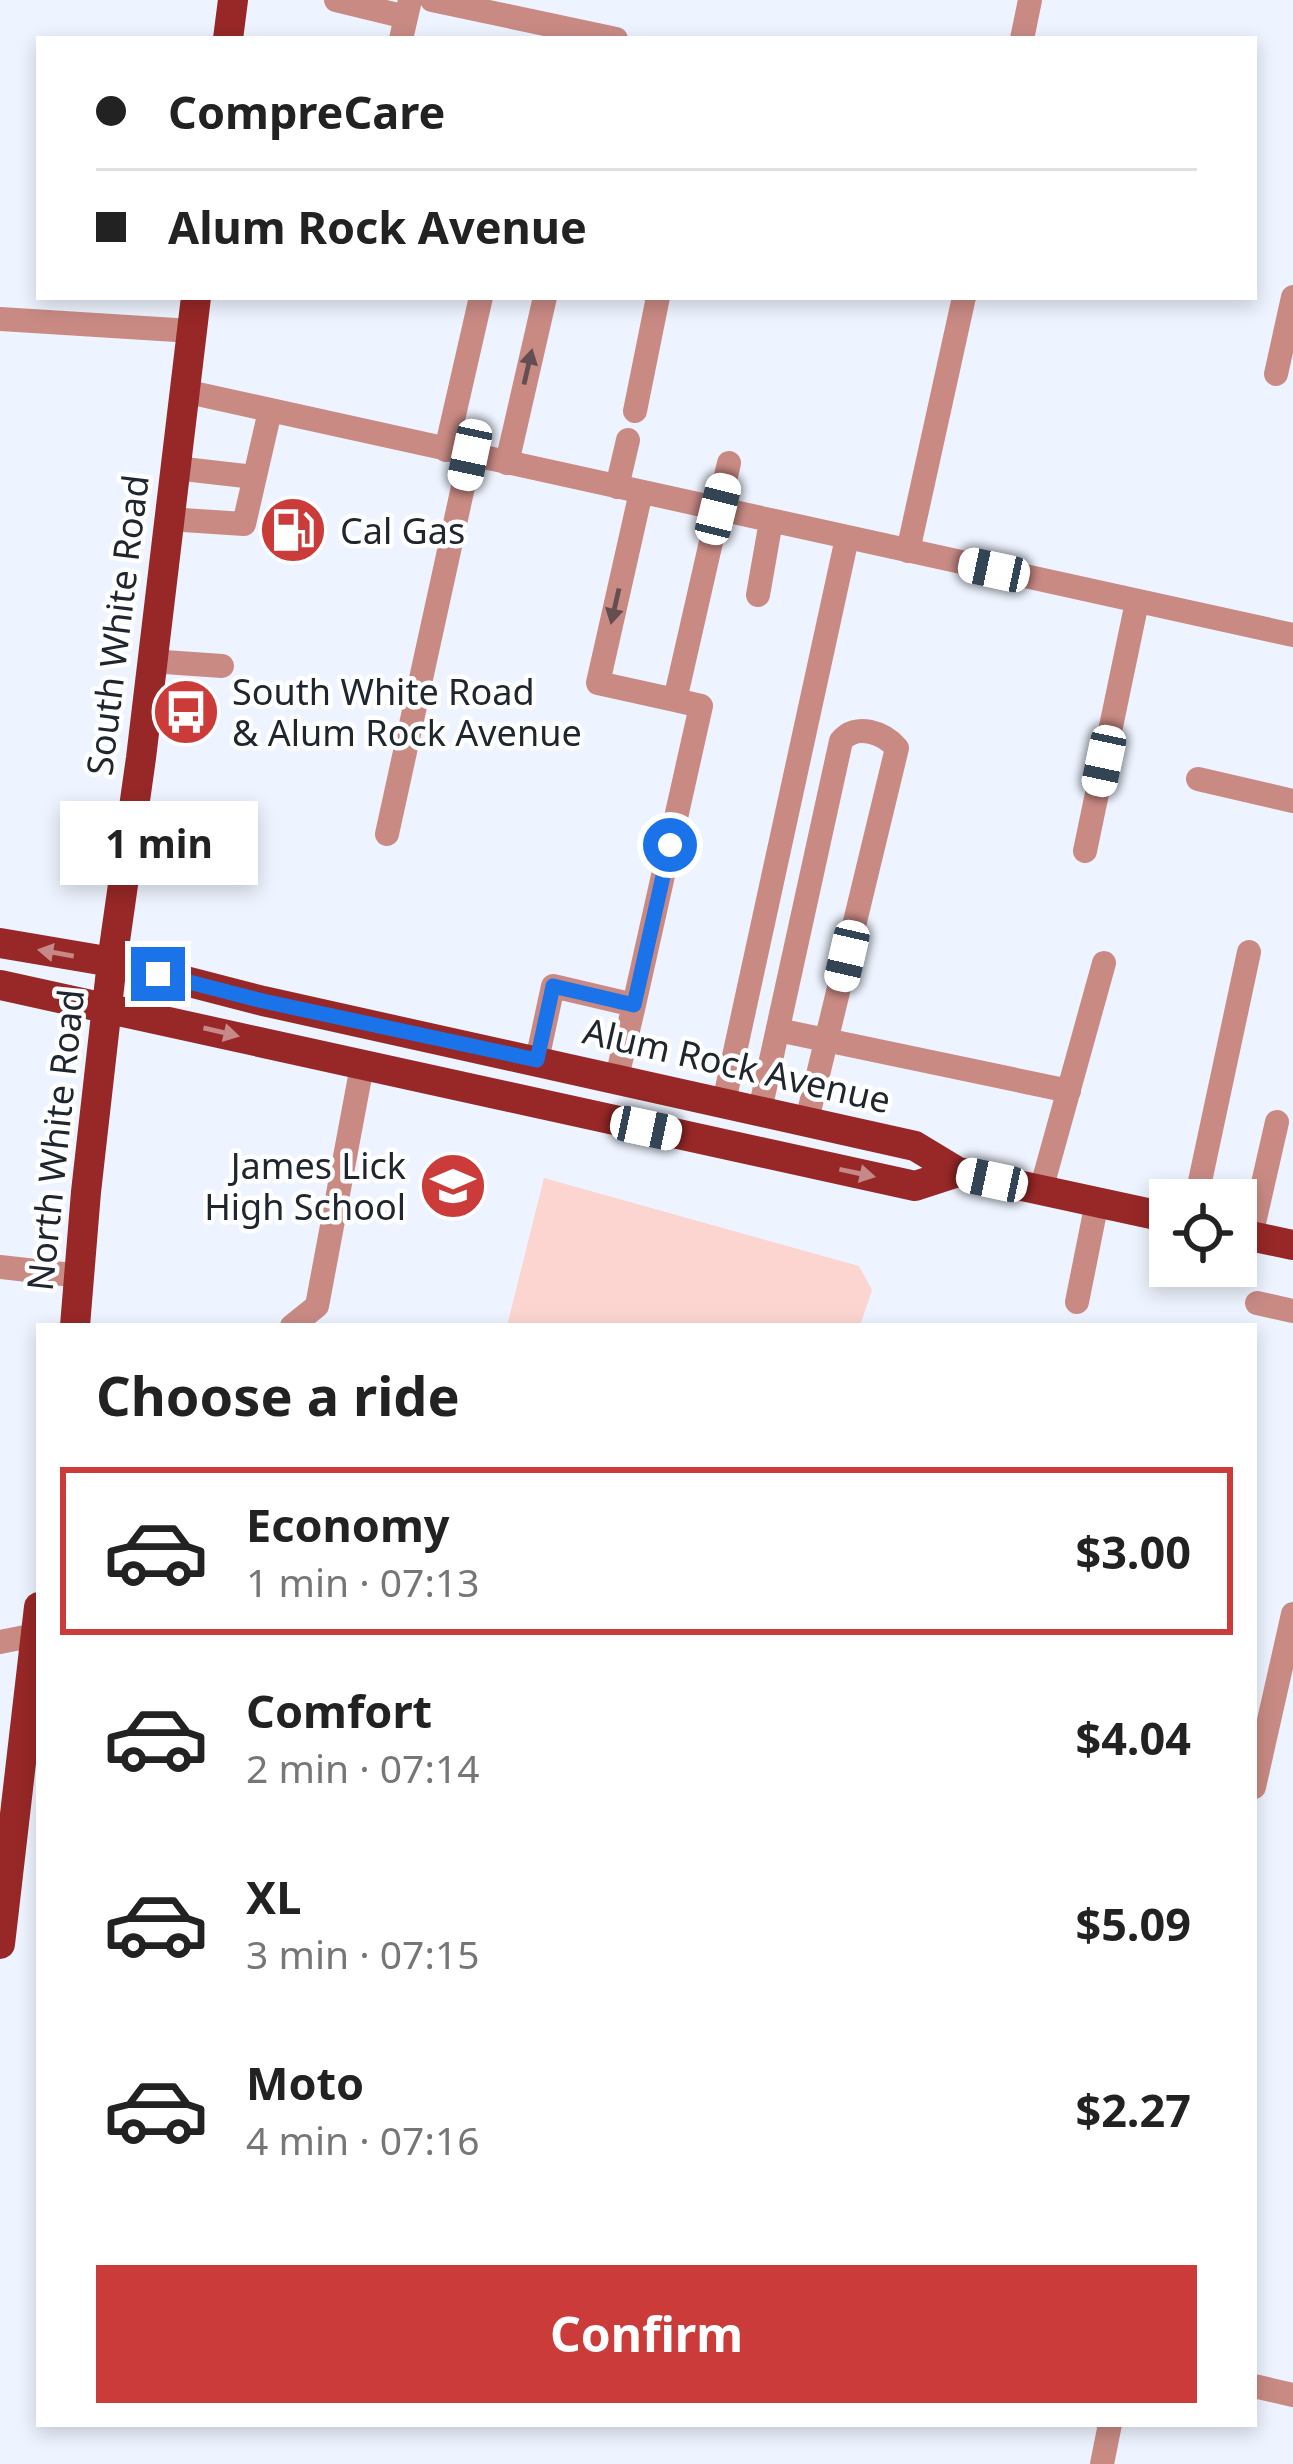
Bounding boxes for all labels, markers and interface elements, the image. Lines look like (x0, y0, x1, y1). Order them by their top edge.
text: CompreCare (168, 81, 445, 142)
text: Alum Rock Avenue (168, 196, 587, 257)
one-way arrow (520, 348, 539, 386)
car (445, 416, 495, 494)
car (692, 470, 744, 548)
street label: South White Road (74, 472, 160, 778)
fuel station icon: Cal Gas (258, 495, 328, 565)
place label: Cal Gas (340, 506, 465, 555)
car (955, 545, 1033, 595)
one-way arrow (604, 588, 623, 626)
place label: South White Road & Alum Rock Avenue (232, 667, 582, 757)
bus stop icon: South White Road & Alum Rock Avenue (151, 677, 221, 747)
car (1079, 722, 1129, 800)
callout: 1 min (59, 800, 257, 884)
text: 1 min (105, 816, 213, 869)
route start (643, 818, 697, 872)
car (821, 917, 873, 995)
one-way arrow (36, 944, 74, 962)
route end (131, 947, 185, 1001)
street label: North White Road (15, 987, 95, 1293)
street label: Alum Rock Avenue (579, 1006, 895, 1124)
one-way arrow (202, 1024, 240, 1043)
car (607, 1103, 685, 1153)
place label: James Lick High School (204, 1141, 406, 1231)
school or university icon: James Lick High School (418, 1151, 488, 1221)
car (953, 1155, 1031, 1205)
one-way arrow (838, 1165, 876, 1184)
map controls (1149, 1179, 1257, 1287)
button: locate (1149, 1179, 1257, 1287)
text: Choose a ride (96, 1358, 460, 1432)
text: Economy (246, 1494, 450, 1555)
icon: car (102, 1497, 210, 1605)
text: $3.00 (1075, 1521, 1191, 1582)
text: 1 min · 07:13 (246, 1555, 480, 1608)
text: Comfort (246, 1680, 432, 1741)
icon: car (102, 1683, 210, 1791)
text: $4.04 (1075, 1707, 1191, 1768)
text: 2 min · 07:14 (246, 1741, 480, 1794)
text: XL (246, 1866, 301, 1927)
icon: car (102, 1869, 210, 1977)
text: $5.09 (1075, 1893, 1191, 1954)
text: 3 min · 07:15 (246, 1927, 480, 1980)
text: Moto (246, 2052, 364, 2113)
icon: car (102, 2055, 210, 2163)
text: $2.27 (1075, 2079, 1191, 2140)
text: 4 min · 07:16 (246, 2113, 480, 2166)
button: Confirm (96, 2265, 1197, 2403)

